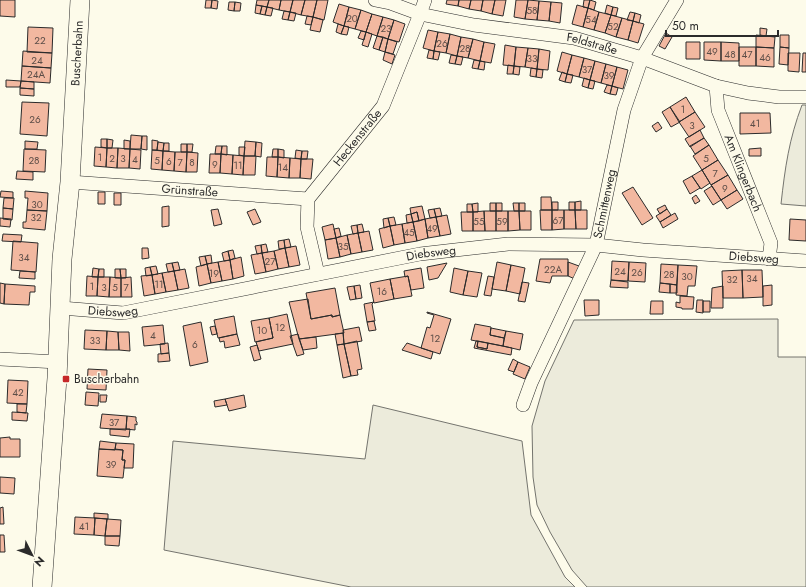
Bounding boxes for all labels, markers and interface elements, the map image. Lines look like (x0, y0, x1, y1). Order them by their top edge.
house number: 58 (526, 3, 538, 18)
house number: 20 (346, 11, 358, 26)
house number: 54 (585, 12, 597, 27)
scale bar (666, 12, 778, 38)
text: 50 m (672, 17, 699, 35)
house number: 52 (607, 19, 619, 34)
street label: Buscherbahn (66, 20, 88, 86)
house number: 23 (380, 21, 392, 36)
street label: Feldstraße (566, 28, 620, 59)
house number: 22 (34, 33, 46, 48)
house number: 26 (436, 36, 448, 51)
house number: 28 (459, 41, 471, 56)
house number: 49 (706, 44, 718, 59)
house number: 48 (724, 47, 736, 62)
house number: 47 (741, 47, 753, 62)
house number: 46 (759, 50, 771, 65)
house number: 33 (527, 51, 538, 66)
house number: 24 (31, 53, 43, 68)
house number: 37 (582, 62, 593, 77)
house number: 24A (27, 67, 45, 82)
house number: 39 (603, 68, 615, 83)
house number: 1 (681, 102, 685, 117)
street label: Heckenstraße (329, 105, 386, 170)
house number: 26 (29, 112, 41, 127)
house number: 41 (750, 116, 760, 131)
house number: 3 (689, 118, 695, 133)
street label: Am Klingerbach (720, 132, 767, 214)
house number: 1 (98, 150, 102, 165)
house number: 2 (109, 151, 115, 166)
house number: 3 (120, 151, 126, 166)
house number: 5 (703, 151, 709, 166)
house number: 4 (132, 152, 138, 167)
house number: 28 (28, 153, 40, 168)
house number: 5 (154, 153, 160, 168)
house number: 6 (166, 154, 172, 169)
house number: 7 (177, 155, 183, 170)
house number: 8 (189, 155, 195, 170)
house number: 9 (212, 157, 218, 172)
house number: 11 (234, 158, 243, 173)
house number: 14 (278, 160, 288, 175)
house number: 7 (712, 166, 718, 181)
street label: Schmittenweg (589, 168, 620, 240)
street label: Grünstraße (161, 180, 219, 202)
house number: 9 (722, 181, 728, 196)
house number: 30 (31, 197, 43, 212)
house number: 32 (30, 210, 42, 225)
house number: 67 (552, 213, 564, 228)
house number: 55 (473, 214, 485, 229)
house number: 59 (496, 214, 508, 229)
house number: 49 (426, 221, 438, 236)
house number: 45 (403, 225, 415, 240)
house number: 35 (337, 239, 349, 254)
street label: Diebsweg (404, 241, 457, 266)
street label: Diebsweg (728, 247, 780, 268)
house number: 34 (18, 250, 30, 265)
house number: 27 (265, 254, 276, 269)
house number: 22A (544, 262, 562, 277)
house number: 24 (614, 264, 626, 279)
house number: 26 (631, 265, 643, 280)
house number: 19 (209, 266, 219, 281)
house number: 28 (663, 267, 675, 282)
house number: 30 (681, 269, 693, 284)
house number: 34 (746, 271, 758, 286)
house number: 32 (726, 272, 738, 287)
house number: 11 (155, 277, 164, 292)
house number: 1 (90, 279, 94, 294)
house number: 3 (101, 280, 107, 295)
house number: 5 (112, 280, 118, 295)
house number: 7 (123, 280, 129, 295)
house number: 16 (377, 284, 387, 299)
street label: Diebsweg (87, 301, 139, 322)
house number: 12 (275, 320, 285, 335)
house number: 10 (257, 323, 267, 338)
house number: 4 (150, 328, 156, 343)
house number: 12 (430, 331, 440, 346)
house number: 33 (90, 333, 101, 348)
house number: 6 (192, 337, 198, 352)
place label: Buscherbahn (74, 370, 139, 388)
marker: Buscherbahn (61, 374, 71, 384)
house number: 42 (12, 385, 24, 400)
house number: 37 (109, 415, 120, 430)
house number: 39 (105, 457, 117, 472)
house number: 41 (79, 519, 89, 534)
north arrow (12, 535, 52, 575)
text: N (31, 553, 48, 570)

